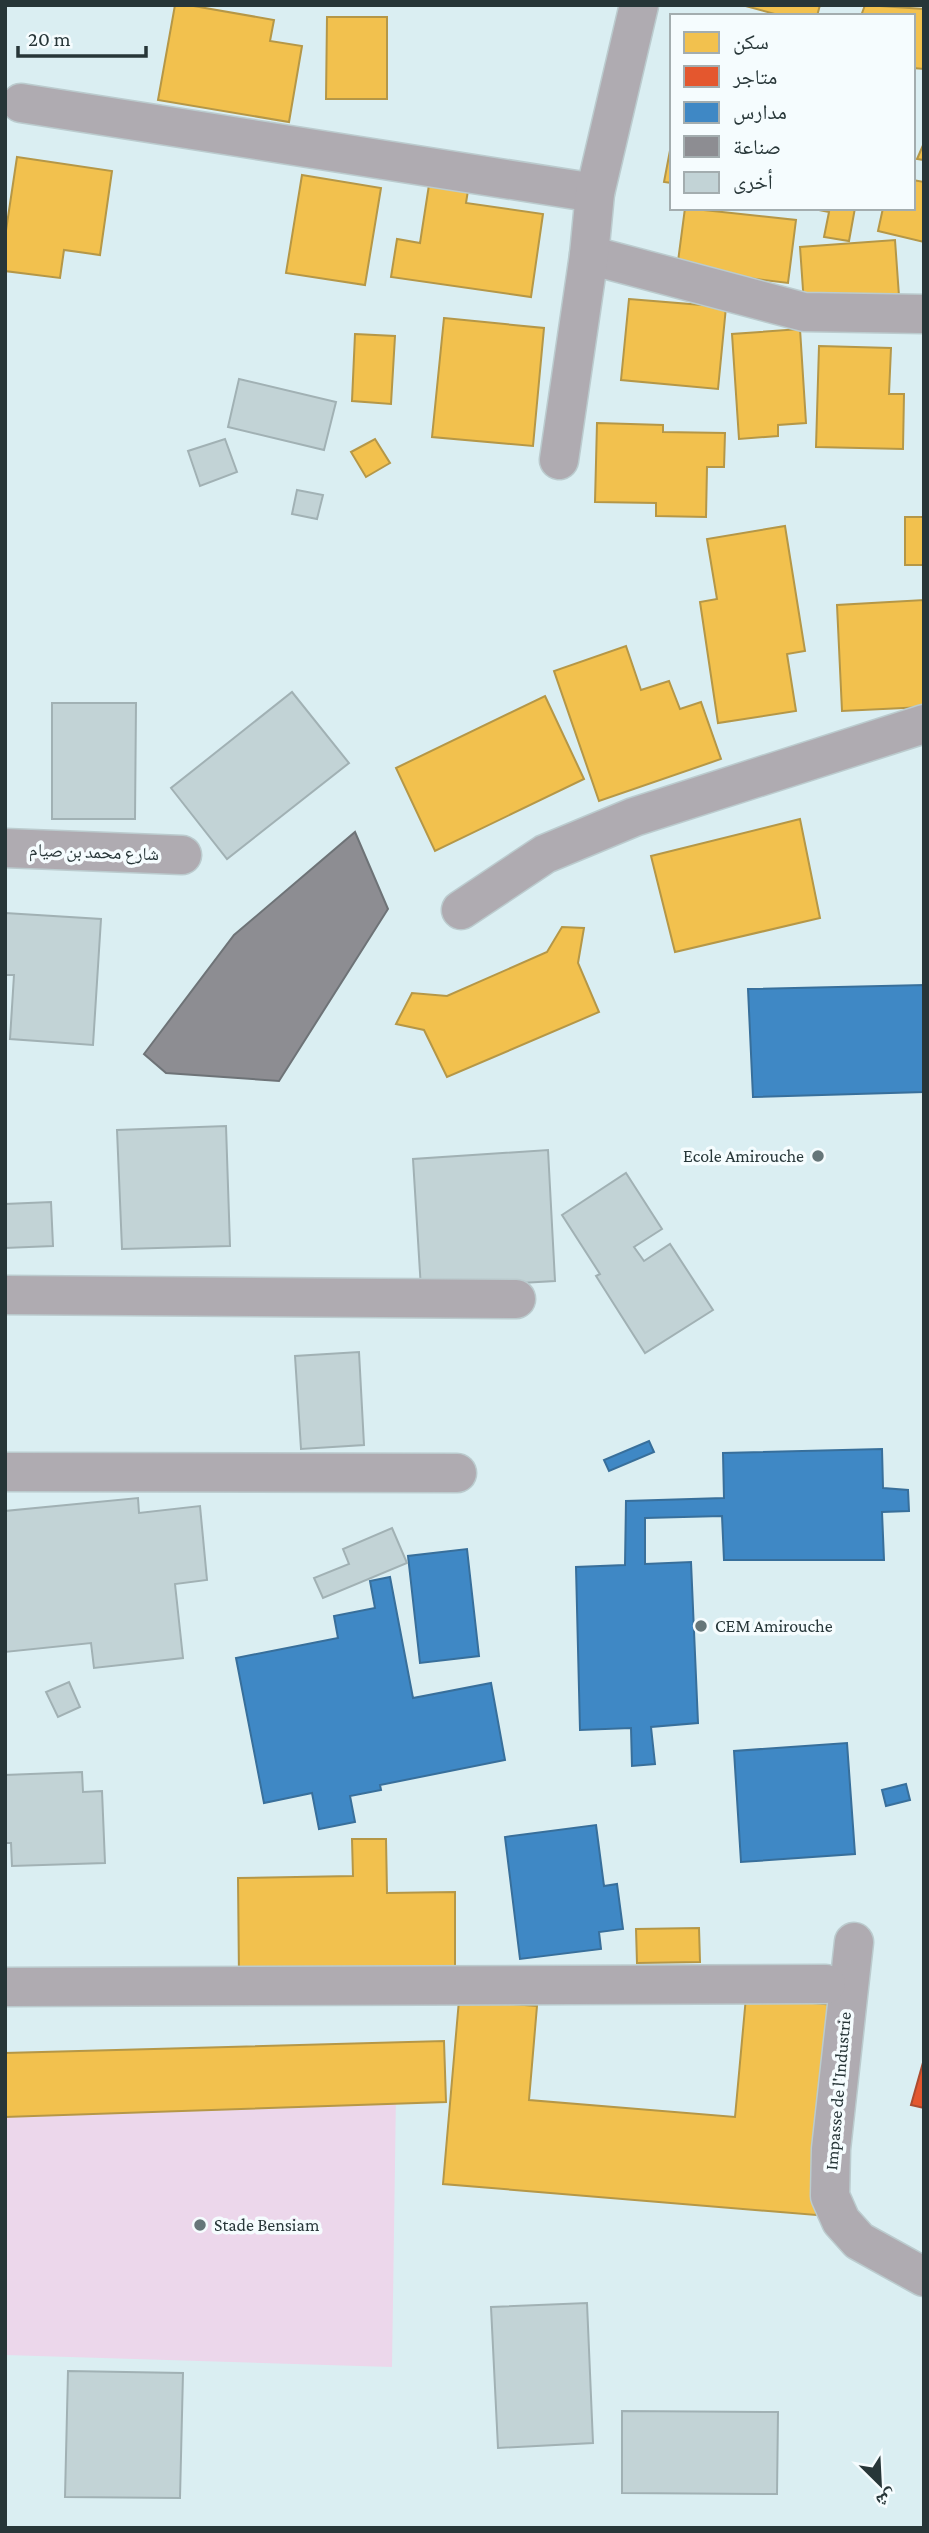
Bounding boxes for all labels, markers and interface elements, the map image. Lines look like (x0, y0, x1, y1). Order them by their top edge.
scale bar (18, 14, 145, 58)
legend (670, 14, 915, 210)
text: 20 m (28, 27, 71, 51)
text: سكن (733, 30, 769, 55)
text: متاجر (732, 65, 777, 89)
text: مدارس (733, 100, 787, 125)
text: صناعة (733, 135, 781, 159)
text: أخرى (733, 169, 773, 194)
street label: شارع محمد بن صيام (29, 840, 159, 866)
place label: Ecole Amirouche (683, 1146, 804, 1166)
marker: Ecole Amirouche (810, 1148, 826, 1164)
place label: CEM Amirouche (715, 1616, 833, 1636)
marker: CEM Amirouche (693, 1618, 709, 1634)
street label: Impasse de l'Industrie (821, 2011, 855, 2171)
place label: Stade Bensiam (214, 2215, 320, 2235)
marker: Stade Bensiam (192, 2217, 208, 2233)
north arrow (845, 2449, 915, 2519)
text: ش (873, 2484, 900, 2513)

